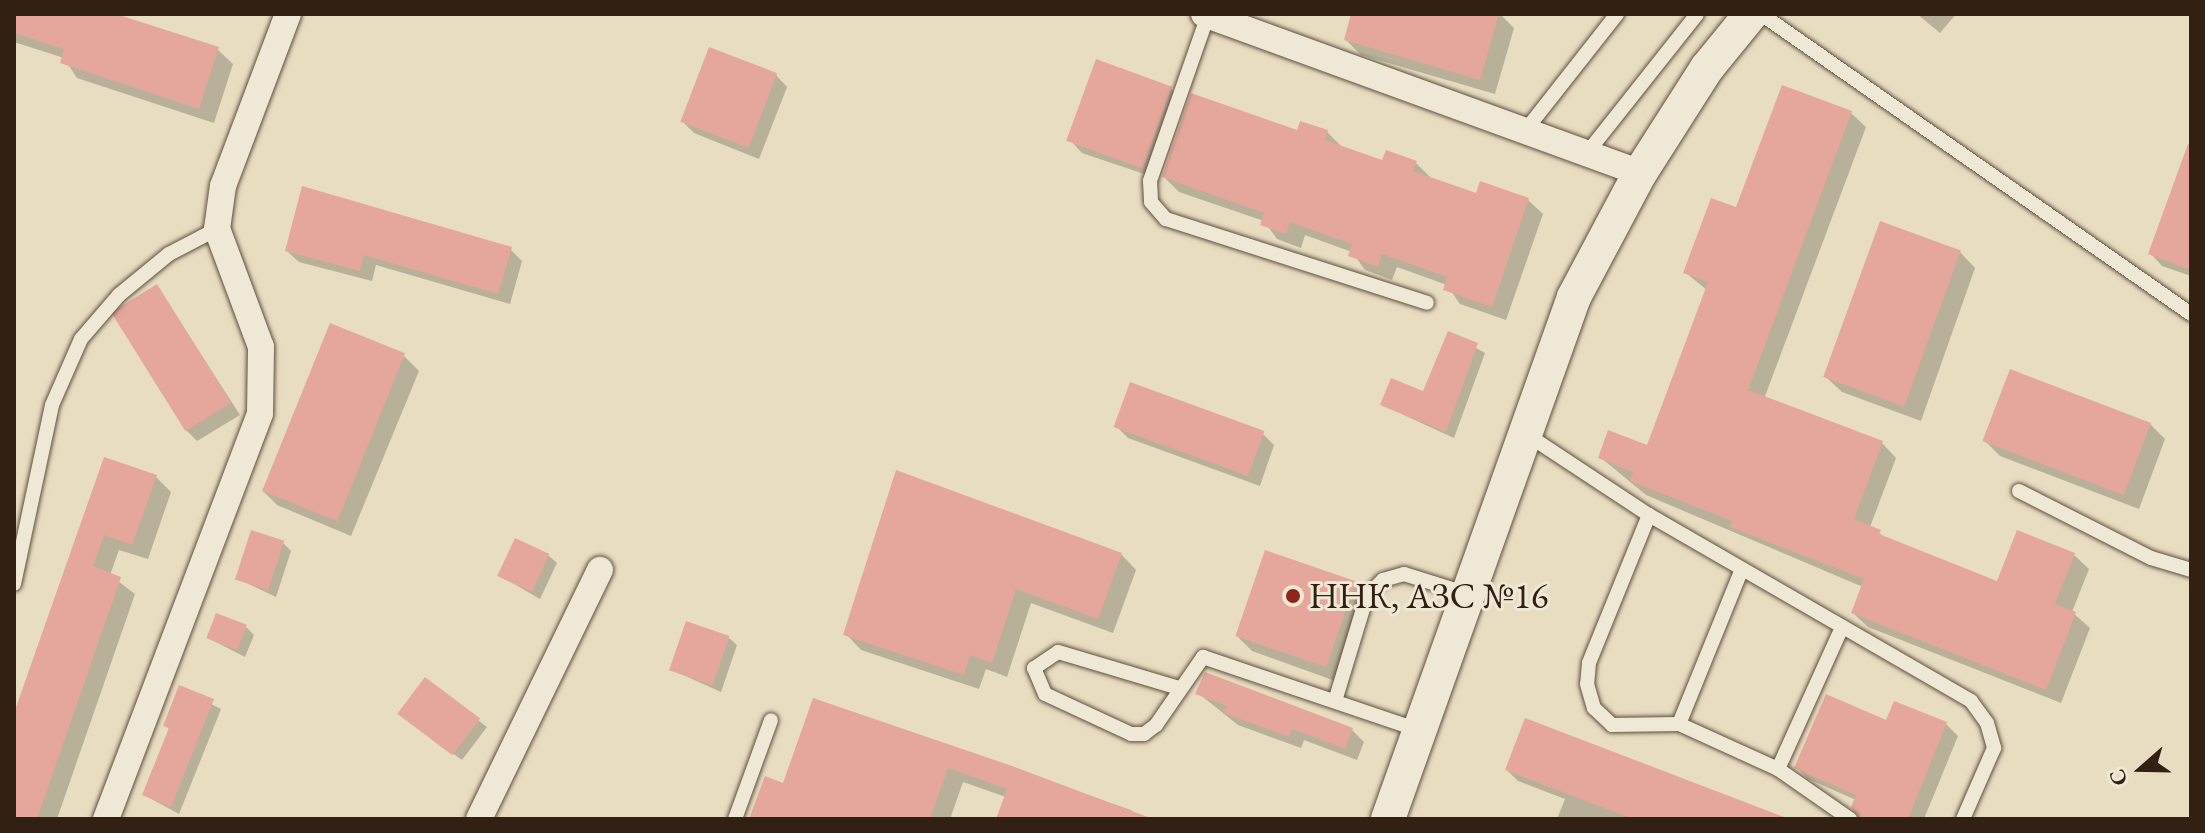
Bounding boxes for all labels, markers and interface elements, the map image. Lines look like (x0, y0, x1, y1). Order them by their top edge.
place label: ННК, АЗС №16 (1309, 574, 1548, 618)
marker: ННК, АЗС №16 (1284, 587, 1302, 605)
north arrow (2101, 729, 2181, 809)
text: С (2102, 765, 2134, 790)

